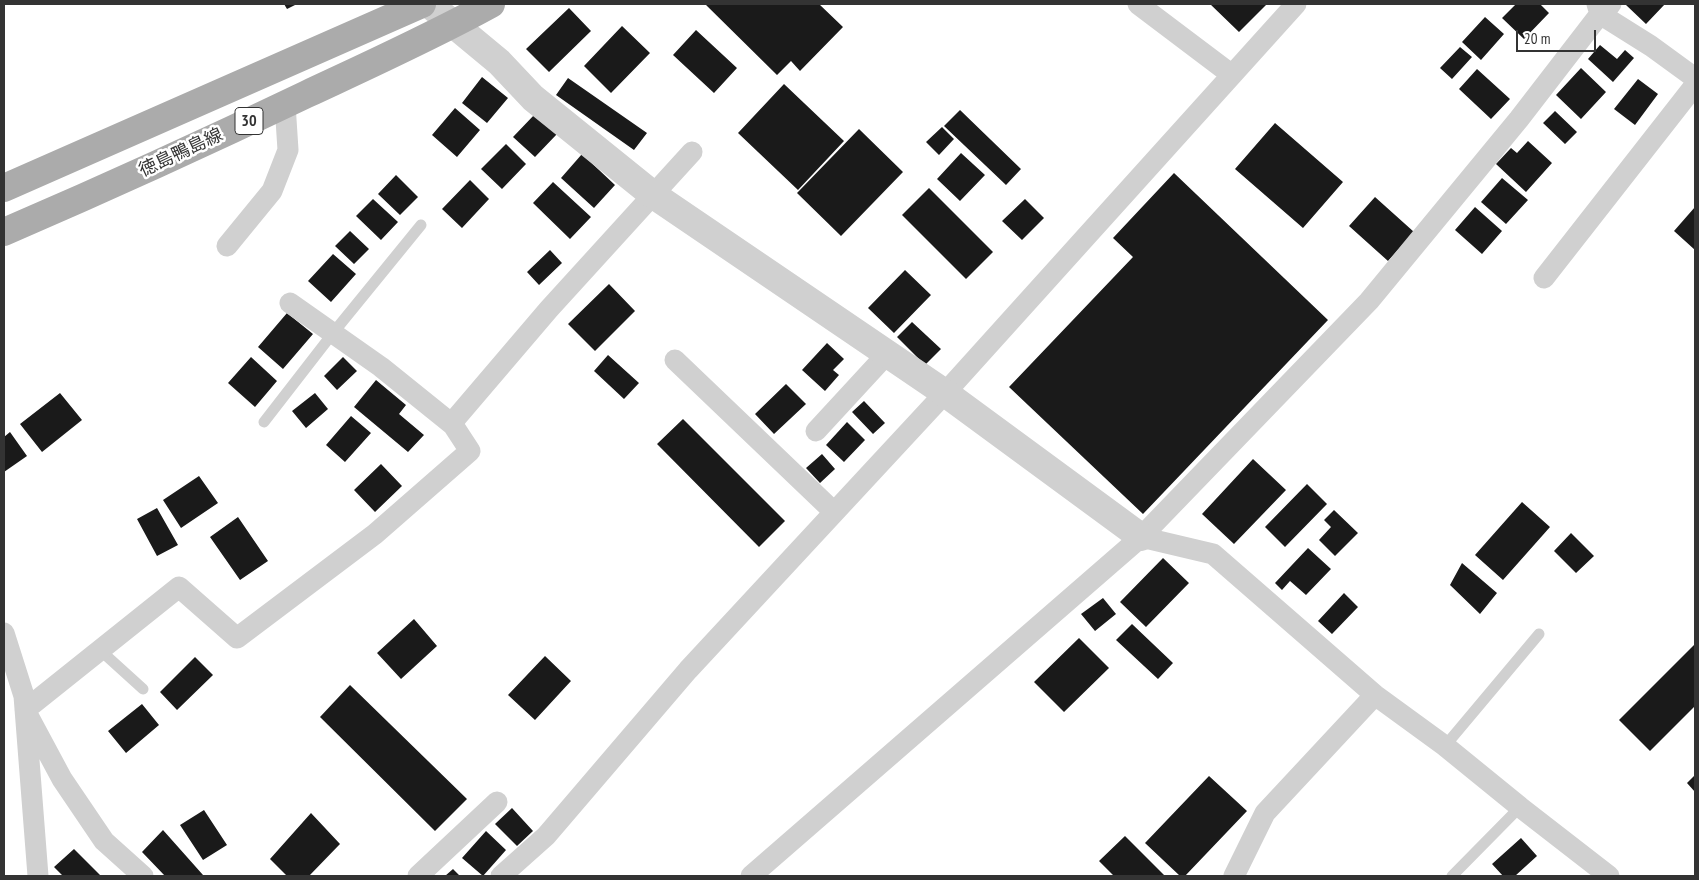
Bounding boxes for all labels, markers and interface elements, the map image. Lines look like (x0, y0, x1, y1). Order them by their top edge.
scale bar (1519, 20, 1599, 52)
text: 20 m (1524, 29, 1550, 48)
road number: 30 (235, 108, 263, 134)
street label: 徳島鴨島線 (136, 124, 226, 182)

